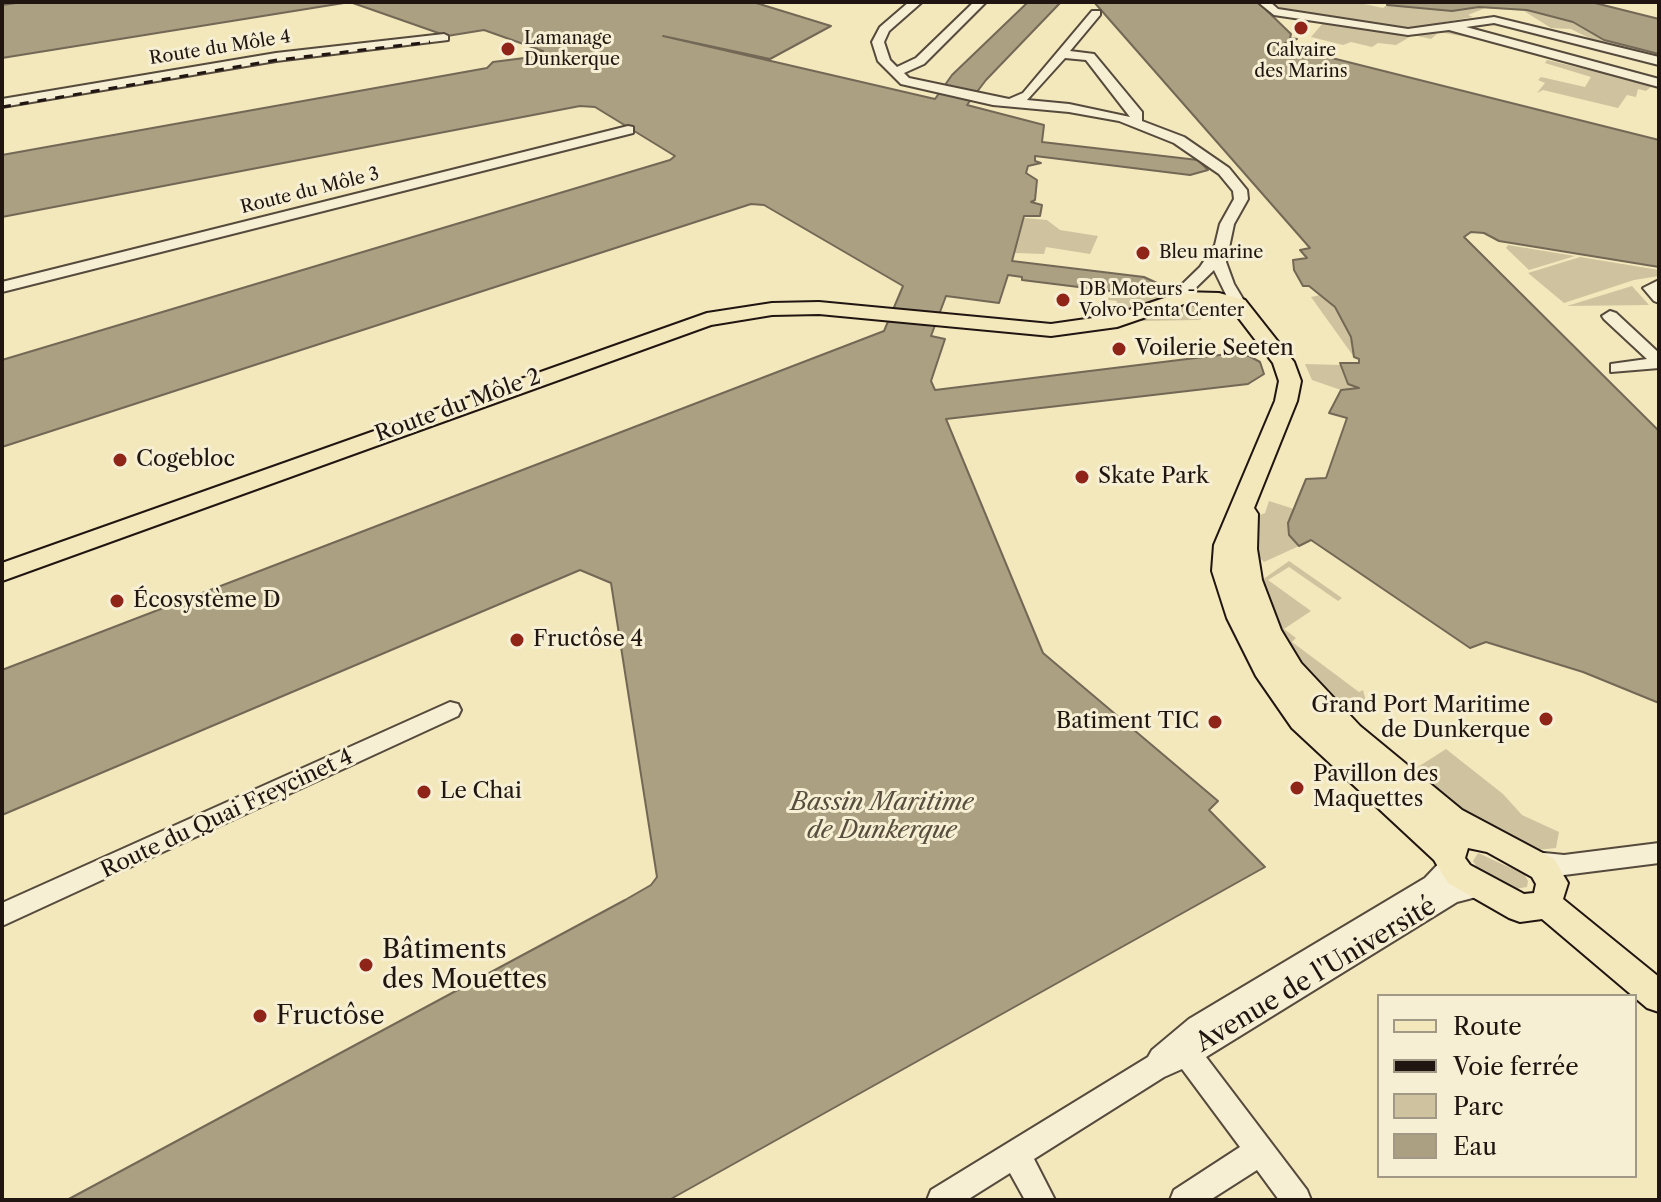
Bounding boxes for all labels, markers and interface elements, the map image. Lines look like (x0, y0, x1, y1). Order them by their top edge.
marker: Calvaire des Marins (1292, 19, 1310, 37)
street label: Route du Môle 4 (148, 26, 292, 70)
place label: Lamanage Dunkerque (524, 28, 620, 70)
marker: Lamanage Dunkerque (499, 40, 517, 58)
place label: Calvaire des Marins (1254, 40, 1348, 82)
street label: Route du Môle 3 (238, 163, 382, 219)
place label: Bleu marine (1159, 242, 1263, 264)
marker: Bleu marine (1134, 244, 1152, 262)
place label: DB Moteurs - Volvo Penta Center (1079, 279, 1244, 322)
marker: DB Moteurs - Volvo Penta Center (1054, 291, 1072, 309)
place label: Voilerie Seeten (1135, 336, 1294, 362)
marker: Voilerie Seeten (1110, 340, 1128, 358)
street label: Route du Môle 2 (372, 364, 544, 448)
place label: Cogebloc (136, 447, 235, 473)
marker: Cogebloc (111, 451, 129, 469)
place label: Skate Park (1098, 464, 1209, 490)
marker: Skate Park (1073, 468, 1091, 486)
place label: Écosystème D (133, 588, 281, 614)
marker: Écosystème D (108, 592, 126, 610)
place label: Fructôse 4 (533, 627, 643, 653)
marker: Fructôse 4 (508, 631, 526, 649)
place label: Grand Port Maritime de Dunkerque (1311, 693, 1530, 744)
place label: Batiment TIC (1056, 709, 1199, 735)
marker: Grand Port Maritime de Dunkerque (1537, 710, 1555, 728)
marker: Batiment TIC (1206, 713, 1224, 731)
street label: Route du Quai Freycinet 4 (97, 744, 357, 884)
place label: Pavillon des Maquettes (1313, 762, 1438, 814)
place label: Le Chai (440, 779, 522, 805)
marker: Pavillon des Maquettes (1288, 779, 1306, 797)
marker: Le Chai (415, 783, 433, 801)
water label: Bassin Maritime de Dunkerque (790, 789, 974, 845)
street label: Avenue de l'Université (1190, 891, 1442, 1059)
place label: Bâtiments des Mouettes (382, 934, 547, 996)
marker: Bâtiments des Mouettes (357, 956, 375, 974)
legend (1377, 994, 1637, 1178)
place label: Fructôse (276, 1000, 384, 1032)
marker: Fructôse (251, 1007, 269, 1025)
text: Route (1453, 1012, 1522, 1041)
text: Voie ferrée (1453, 1052, 1579, 1081)
text: Parc (1453, 1092, 1504, 1121)
text: Eau (1453, 1132, 1497, 1161)

